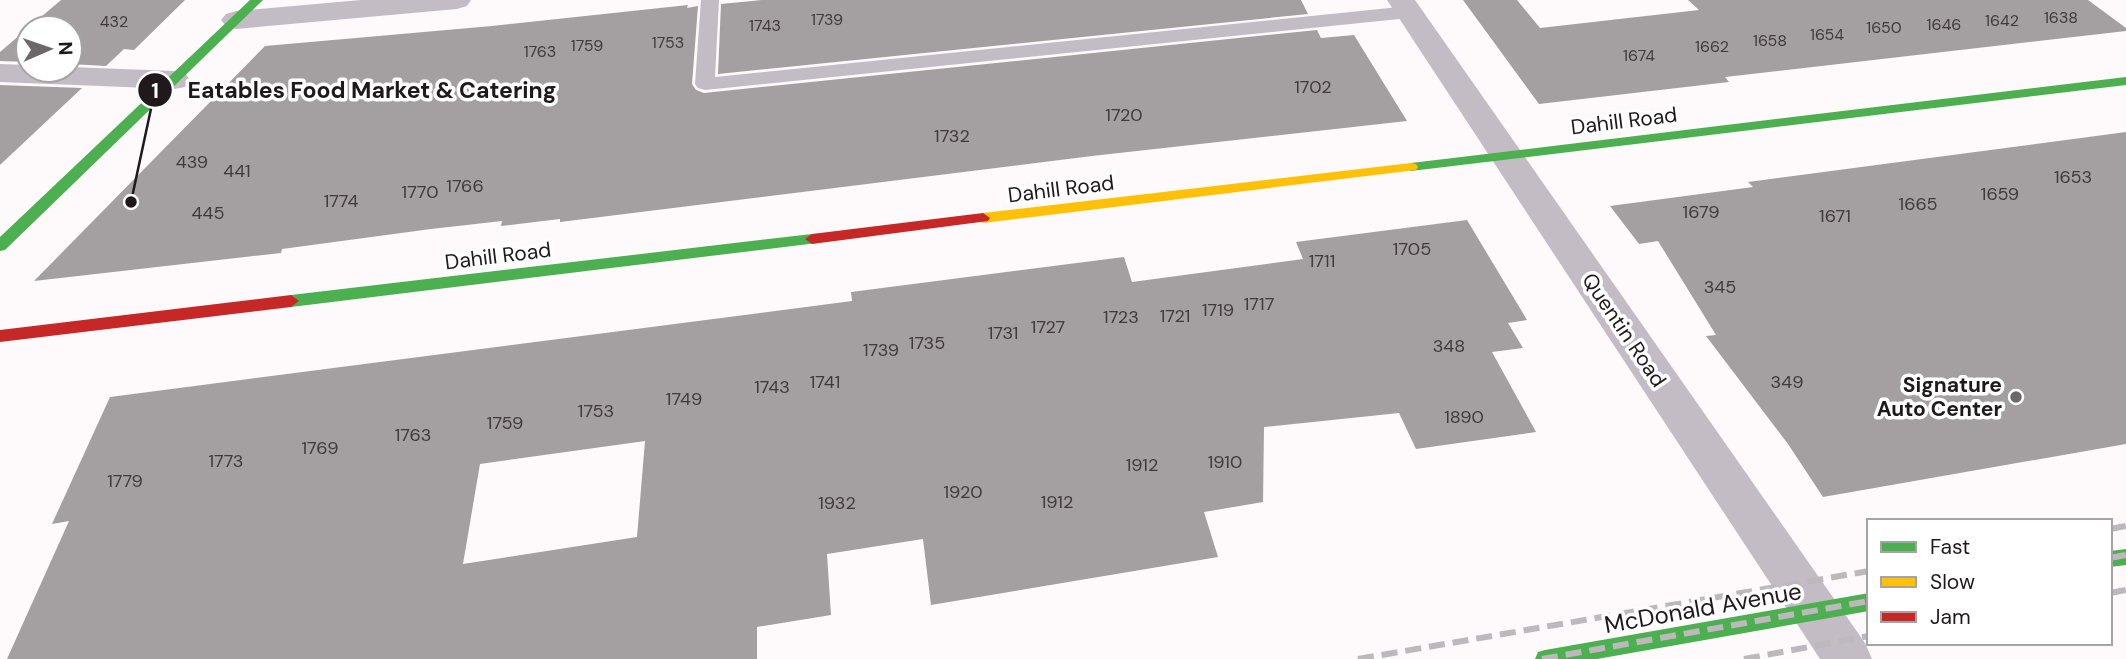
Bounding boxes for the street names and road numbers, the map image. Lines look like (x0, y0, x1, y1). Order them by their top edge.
street label: Dahill Road (1569, 101, 1679, 141)
street label: Dahill Road (1006, 169, 1116, 209)
street label: Dahill Road (443, 236, 553, 276)
street label: Quentin Road (1575, 267, 1673, 393)
street label: McDonald Avenue (1602, 575, 1804, 640)

